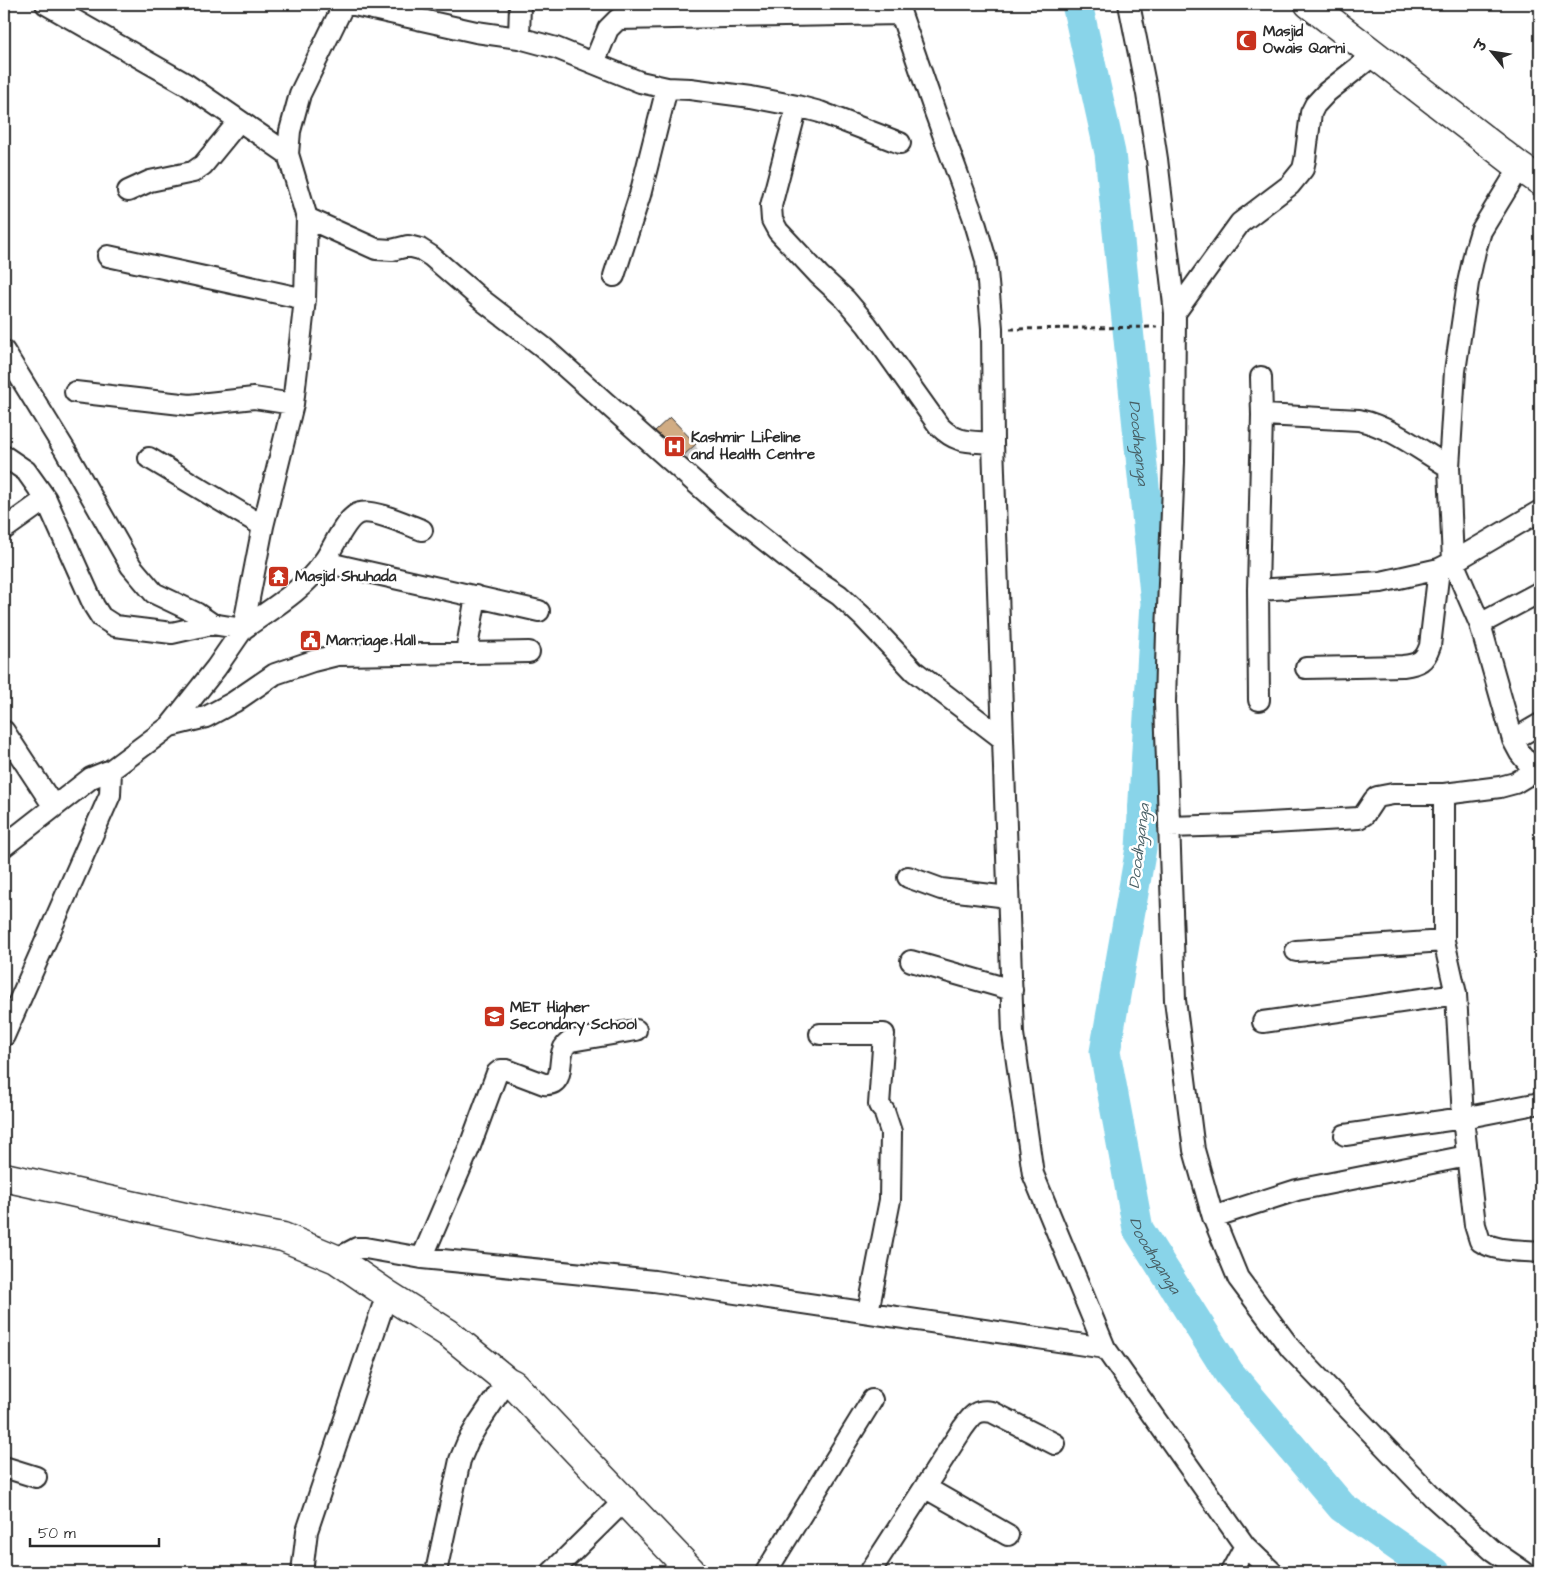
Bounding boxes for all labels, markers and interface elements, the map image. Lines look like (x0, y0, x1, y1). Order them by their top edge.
place label: Masjid Owais Qarni (1263, 21, 1346, 59)
mosque icon: Masjid Owais Qarni (1235, 28, 1259, 52)
north arrow (1466, 28, 1516, 78)
text: उ (1470, 36, 1493, 57)
water label: Doodhganga (1123, 399, 1154, 487)
place label: Kashmir Lifeline and Health Centre (690, 427, 815, 465)
hospital icon: Kashmir Lifeline and Health Centre (663, 434, 687, 458)
temple icon: Masjid Shuhada (267, 564, 291, 588)
place label: Masjid Shuhada (295, 566, 397, 587)
public building icon: Marriage Hall (298, 628, 322, 652)
place label: Marriage Hall (326, 630, 416, 653)
water label: Doodhganga (1123, 802, 1156, 890)
place label: MET Higher Secondary School (509, 997, 637, 1036)
school or university icon: MET Higher Secondary School (482, 1004, 506, 1028)
water label: Doodhganga (1124, 1216, 1186, 1299)
scale bar (30, 1516, 159, 1548)
text: 50 m (38, 1523, 76, 1544)

